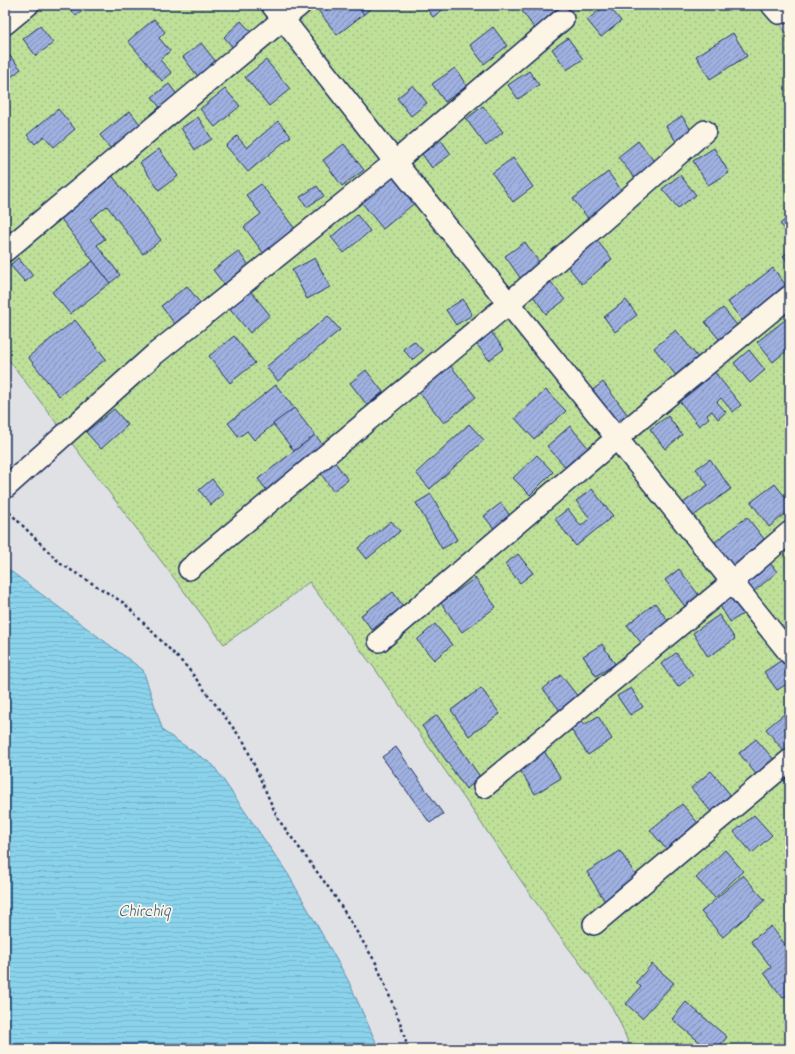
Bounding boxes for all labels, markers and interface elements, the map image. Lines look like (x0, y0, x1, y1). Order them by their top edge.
water label: Chirchiq (118, 899, 172, 924)

